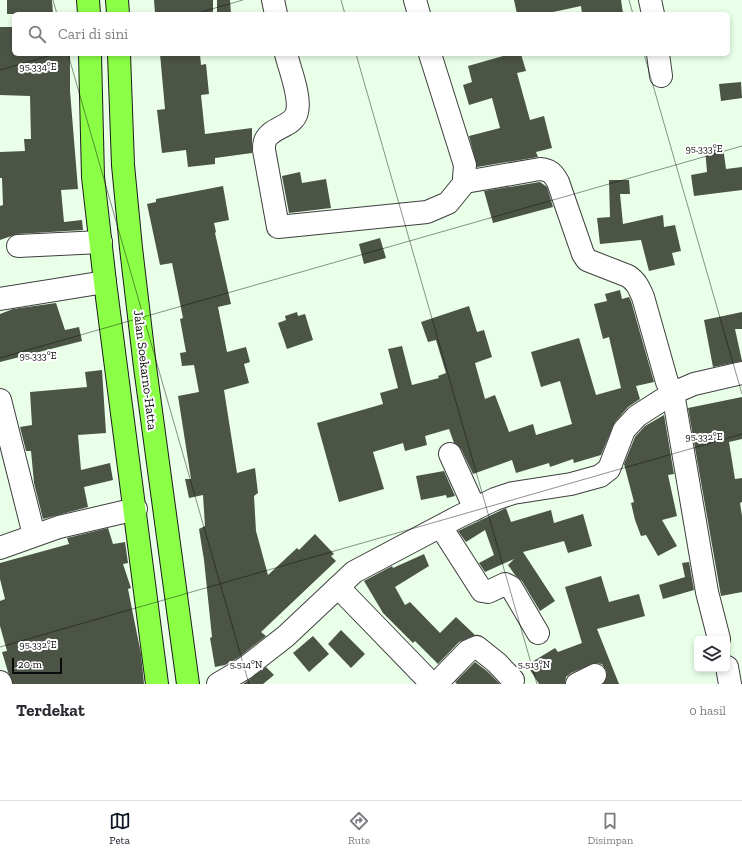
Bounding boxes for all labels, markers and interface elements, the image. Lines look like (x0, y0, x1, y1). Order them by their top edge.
search box (12, 12, 730, 56)
icon: search (26, 23, 48, 45)
text: Cari di sini (58, 25, 128, 43)
text: 95.334°E (19, 61, 57, 73)
text: 95.333°E (685, 143, 723, 155)
street label: Jalan Soekarno-Hatta (131, 309, 160, 431)
text: 95.333°E (19, 350, 57, 362)
text: 95.332°E (685, 431, 723, 443)
map controls (694, 636, 730, 672)
button: layers (694, 636, 730, 672)
text: 95.332°E (19, 639, 57, 651)
scale bar (12, 656, 62, 675)
text: 20 m (18, 658, 42, 671)
text: 5.514°N (230, 659, 263, 671)
text: 5.513°N (518, 659, 551, 671)
text: Terdekat (16, 700, 85, 720)
text: 0 hasil (689, 703, 726, 718)
tab: Peta (109, 810, 131, 847)
tab: Rute (348, 810, 370, 847)
tab: Disimpan (587, 810, 633, 847)

